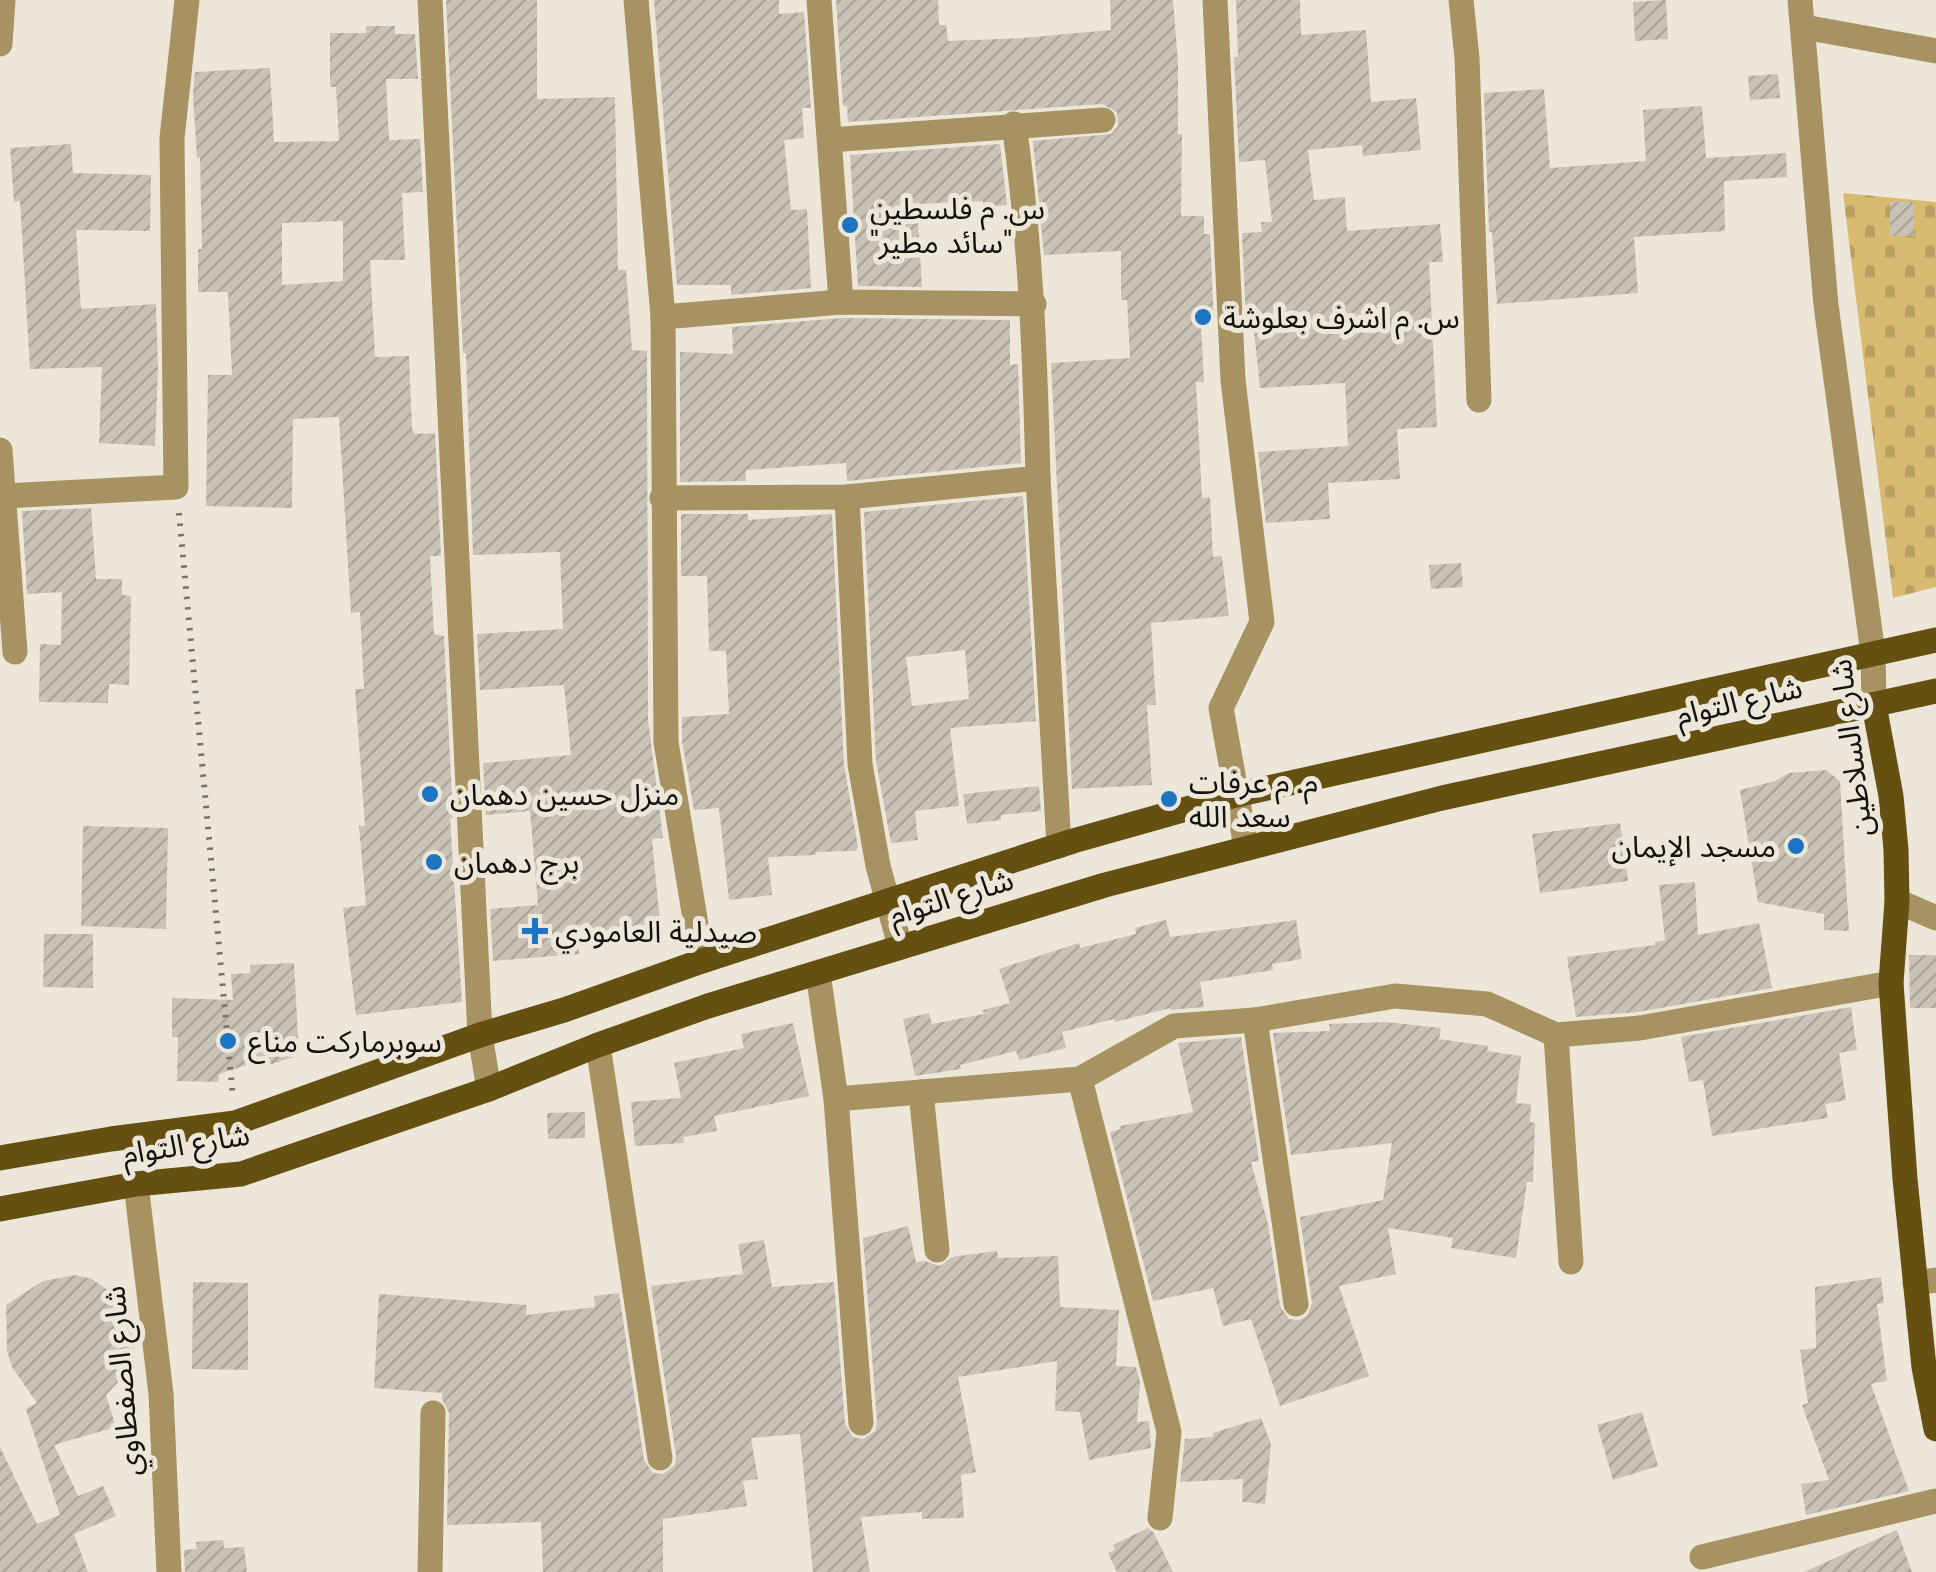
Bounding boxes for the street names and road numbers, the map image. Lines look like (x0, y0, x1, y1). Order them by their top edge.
street label: شارع السلاطين (1821, 657, 1884, 839)
street label: شارع التوام (1672, 668, 1807, 737)
street label: شارع التوام (884, 860, 1019, 937)
street label: شارع التوام (120, 1115, 253, 1176)
street label: شارع الصفطاوي (94, 1284, 154, 1478)

